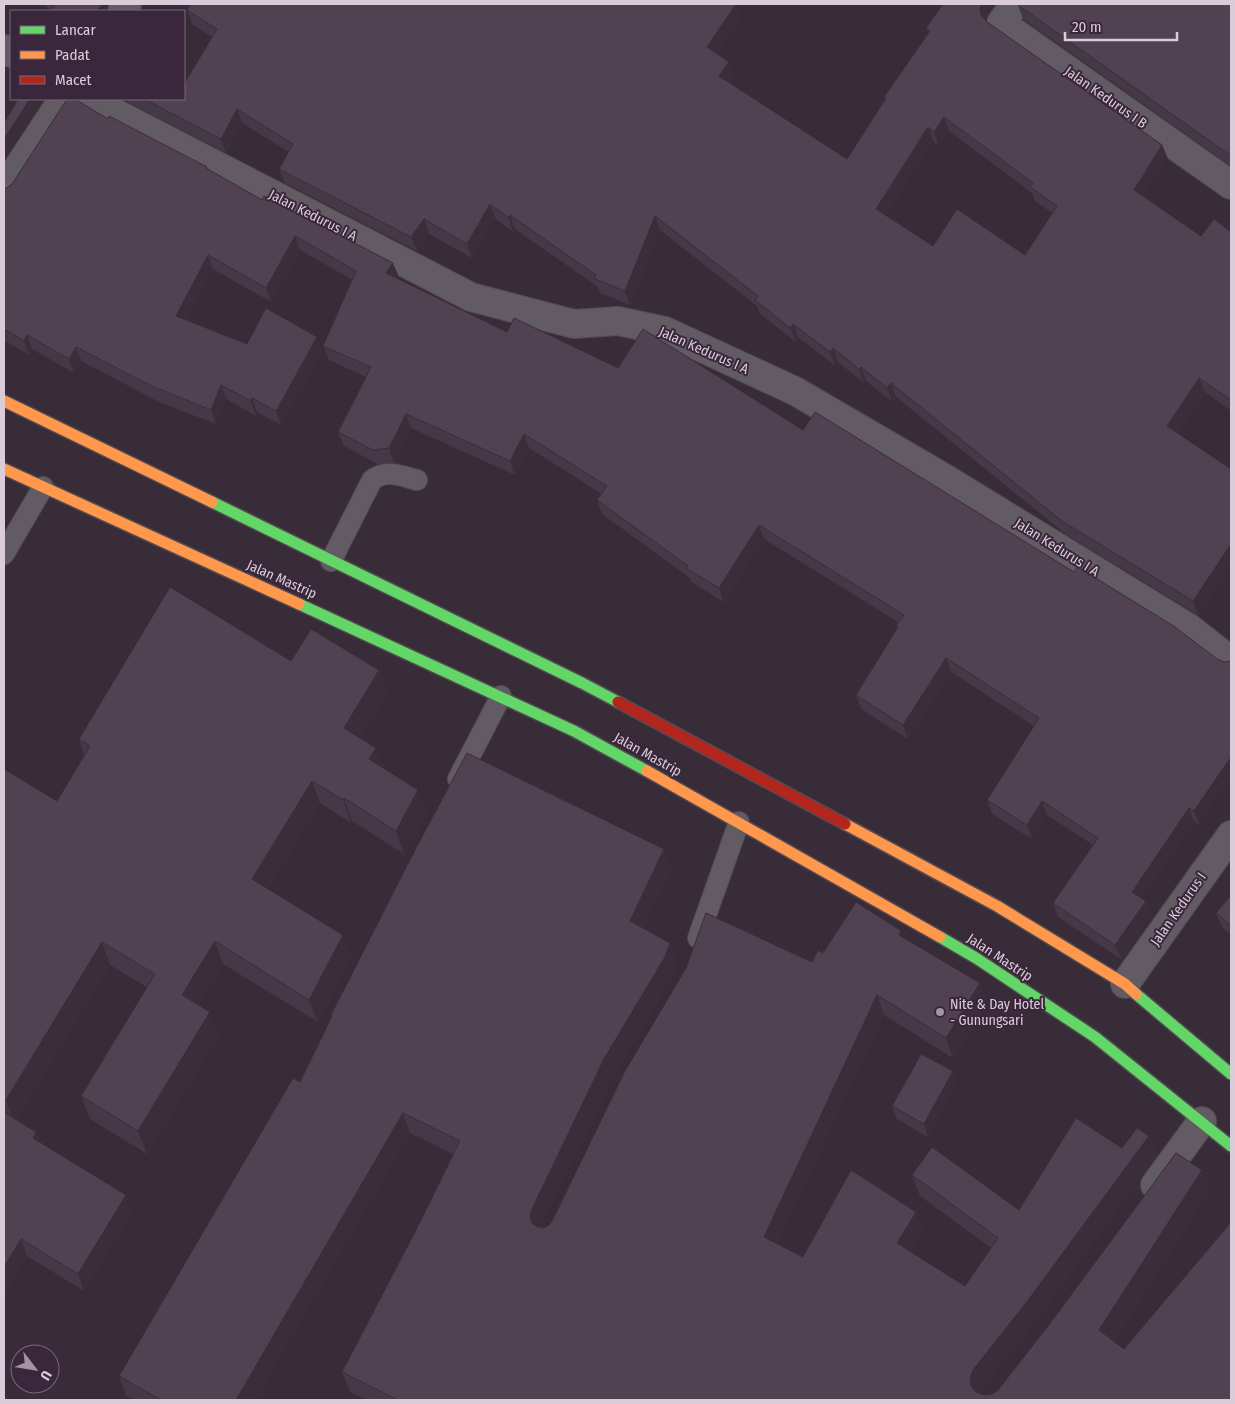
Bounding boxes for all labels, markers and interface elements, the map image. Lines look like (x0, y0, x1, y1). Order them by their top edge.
legend (10, 10, 185, 100)
scale bar (1065, 10, 1178, 42)
text: 20 m (1072, 18, 1102, 36)
text: Lancar (55, 21, 96, 39)
text: Padat (55, 46, 90, 64)
street label: Jalan Kedurus I B (1061, 63, 1150, 132)
text: Macet (55, 71, 92, 89)
street label: Jalan Kedurus I A (266, 186, 360, 245)
street label: Jalan Kedurus I A (656, 323, 752, 378)
street label: Jalan Kedurus I A (1011, 515, 1103, 581)
street label: Jalan Mastrip (244, 556, 319, 602)
street label: Jalan Mastrip (611, 729, 685, 780)
street label: Jalan Kedurus I (1147, 869, 1210, 949)
street label: Jalan Mastrip (964, 930, 1036, 985)
place label: Nite & Day Hotel - Gunungsari (950, 996, 1045, 1029)
marker: Nite & Day Hotel - Gunungsari (934, 1006, 946, 1018)
north arrow (10, 1344, 60, 1394)
text: U (36, 1368, 55, 1383)

